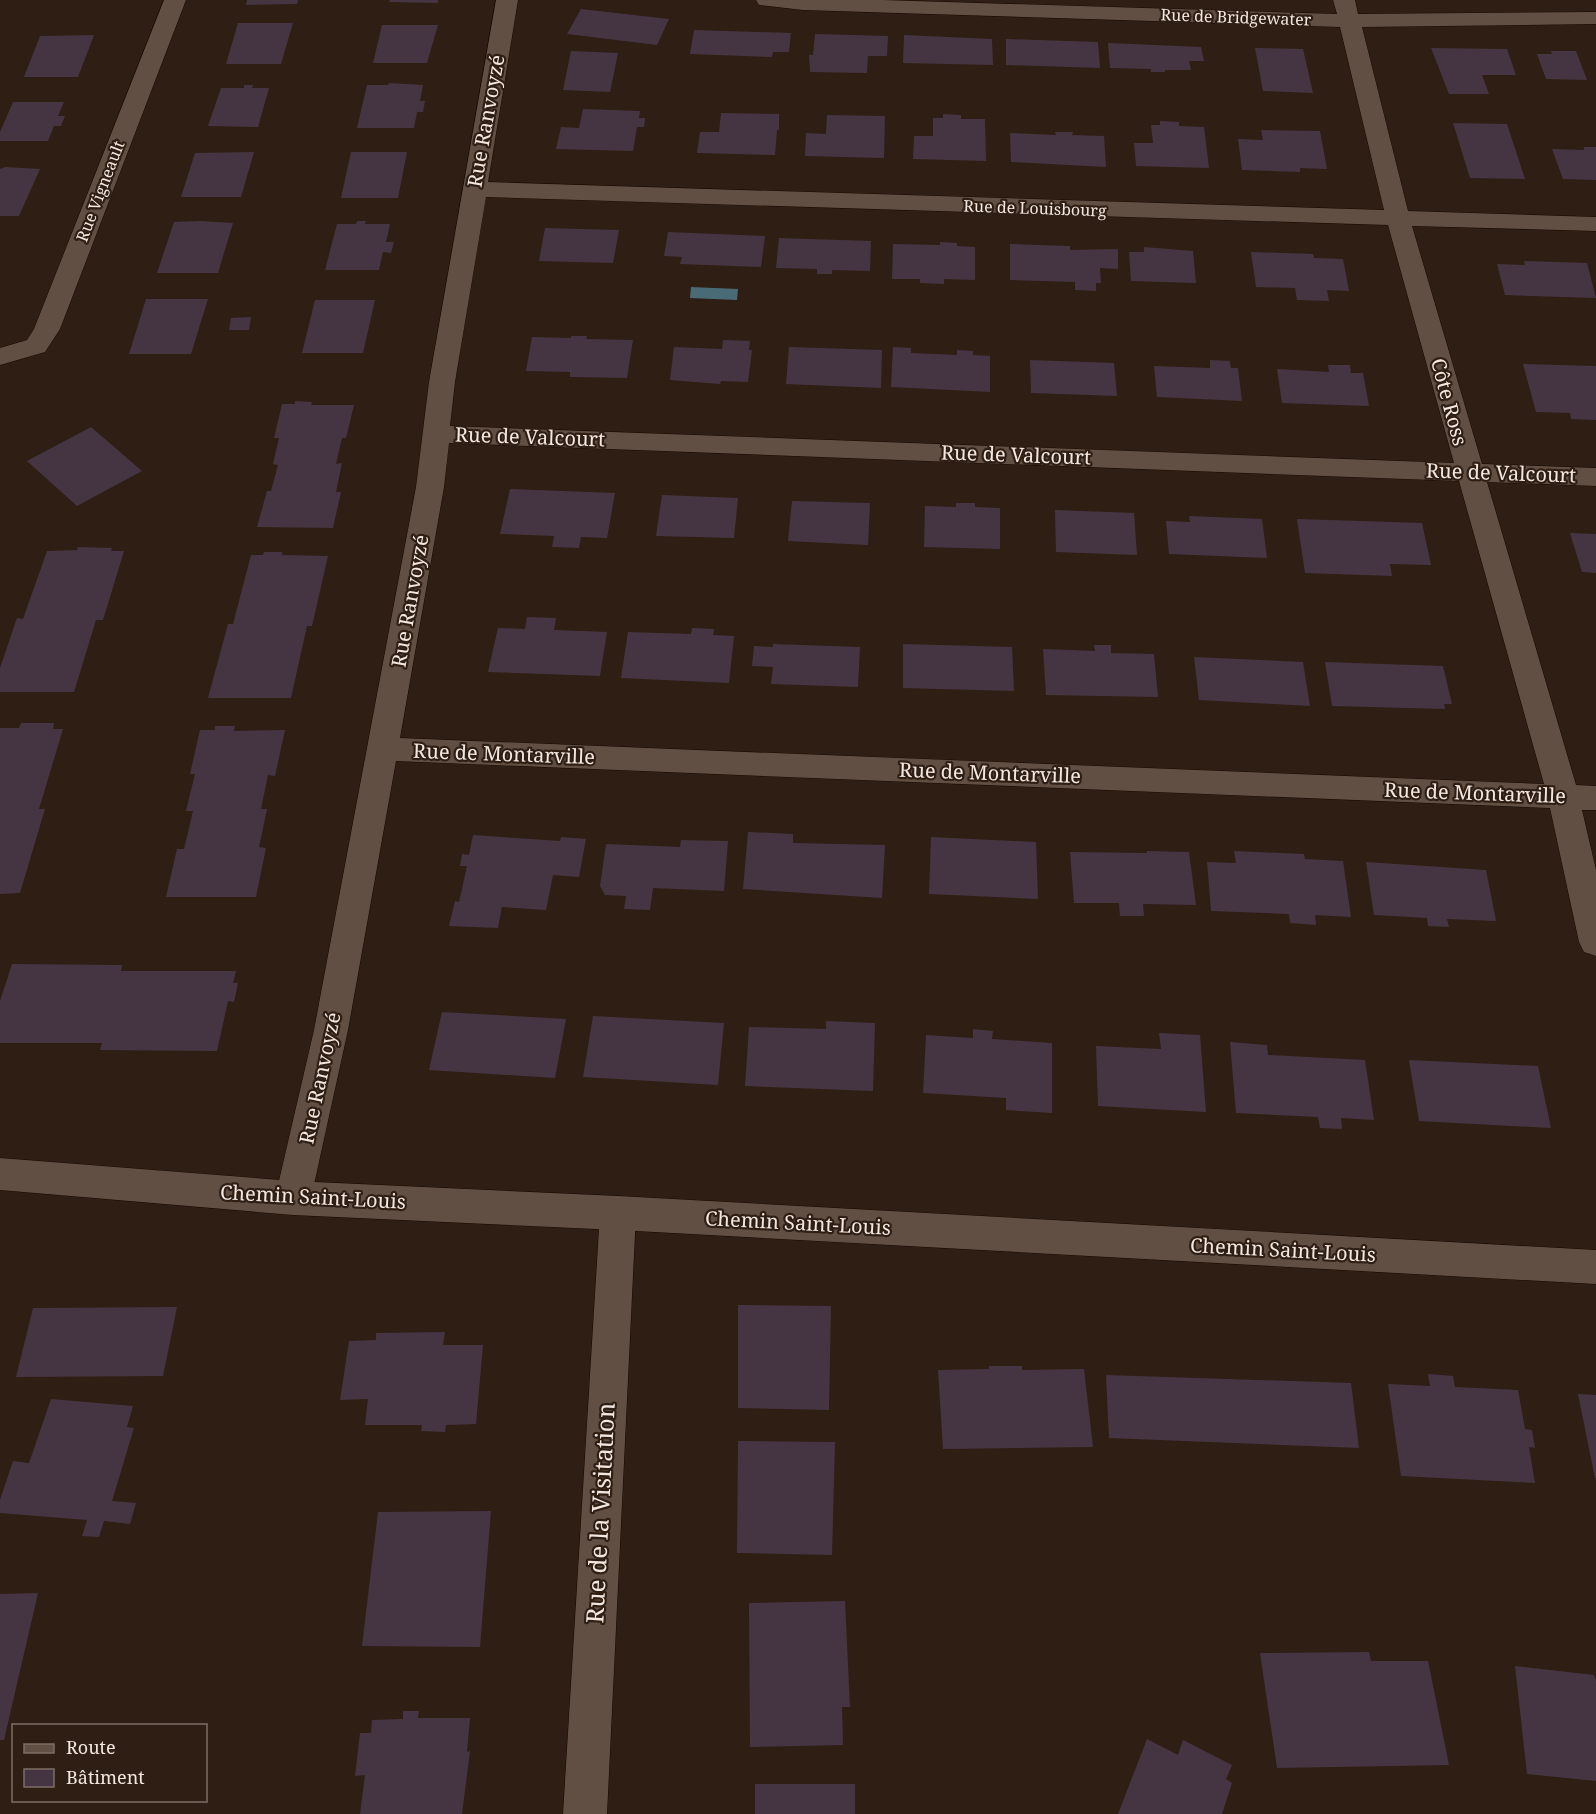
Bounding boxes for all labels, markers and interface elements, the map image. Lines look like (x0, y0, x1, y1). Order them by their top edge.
street label: Rue de Bridgewater (1160, 3, 1312, 31)
street label: Rue Ranvoyzé (461, 53, 510, 189)
street label: Rue Vigneault (71, 137, 129, 245)
street label: Rue de Louisbourg (963, 195, 1107, 222)
street label: Côte Ross (1425, 355, 1474, 449)
street label: Rue de Valcourt (454, 420, 606, 453)
street label: Rue de Valcourt (940, 438, 1092, 471)
street label: Rue de Valcourt (1425, 456, 1577, 489)
street label: Rue Ranvoyzé (385, 533, 434, 669)
street label: Rue de Montarville (413, 737, 595, 770)
street label: Rue de Montarville (899, 756, 1081, 789)
street label: Rue de Montarville (1384, 776, 1566, 809)
street label: Rue Ranvoyzé (292, 1010, 347, 1146)
street label: Chemin Saint-Louis (220, 1178, 407, 1215)
street label: Chemin Saint-Louis (705, 1204, 892, 1241)
street label: Chemin Saint-Louis (1190, 1231, 1377, 1268)
street label: Rue de la Visitation (577, 1402, 622, 1624)
legend (12, 1724, 207, 1802)
text: Route (66, 1735, 116, 1759)
text: Bâtiment (66, 1765, 145, 1789)

